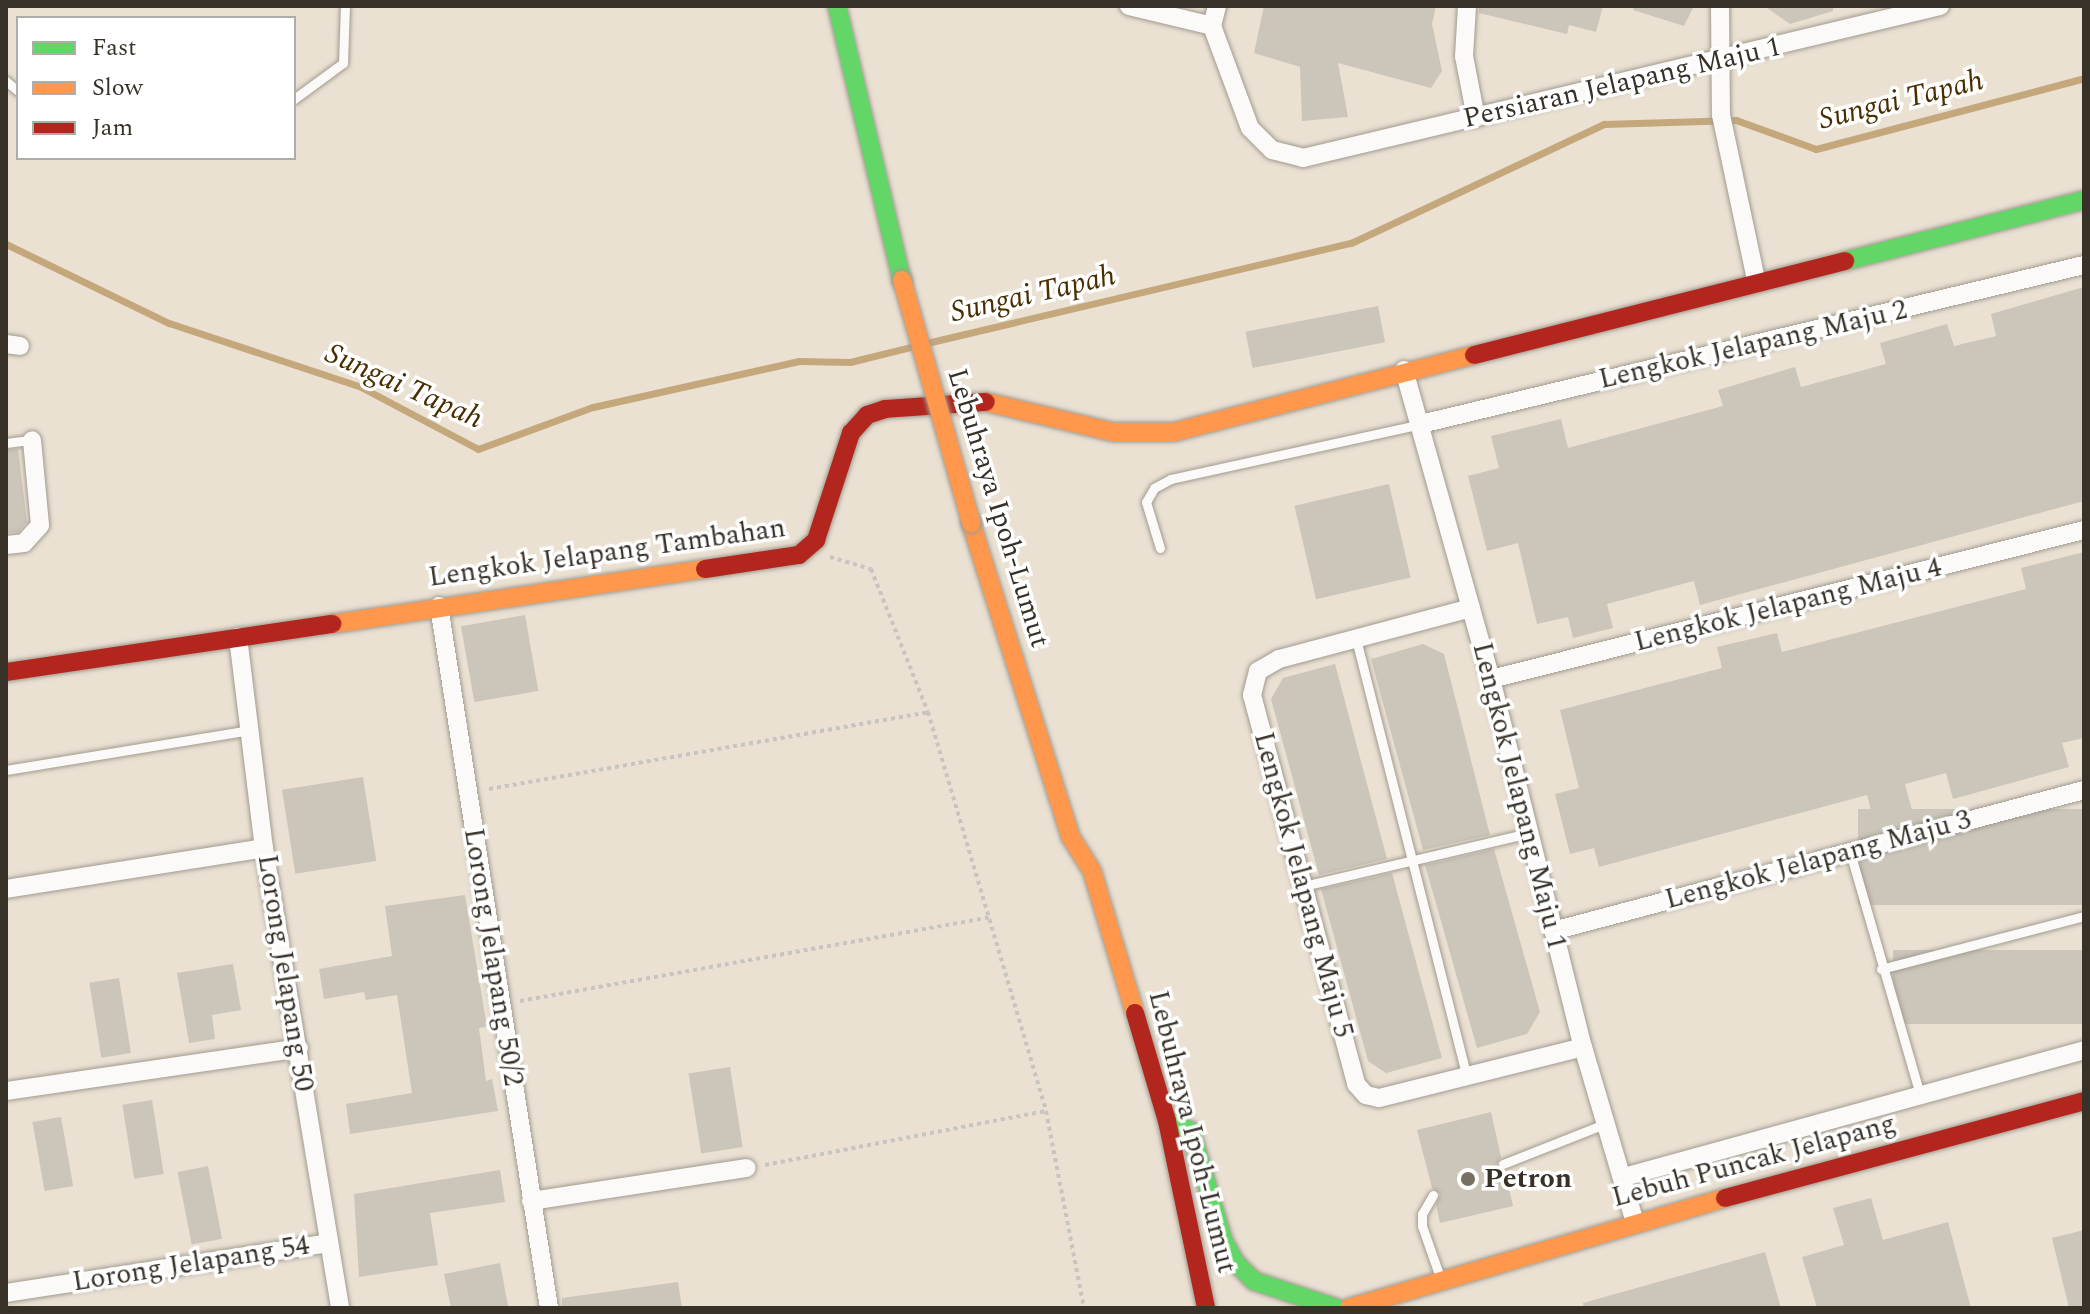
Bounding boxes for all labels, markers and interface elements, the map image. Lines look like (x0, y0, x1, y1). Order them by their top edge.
legend (16, 16, 296, 160)
text: Fast (92, 30, 137, 66)
street label: Persiaran Jelapang Maju 1 (1460, 30, 1784, 136)
water label: Sungai Tapah (1815, 62, 1987, 138)
text: Slow (92, 70, 143, 106)
text: Jam (92, 110, 133, 146)
water label: Sungai Tapah (947, 258, 1119, 330)
street label: Lengkok Jelapang Maju 2 (1596, 293, 1910, 397)
water label: Sungai Tapah (320, 335, 488, 437)
street label: Lebuhraya Ipoh-Lumut (940, 364, 1056, 652)
street label: Lengkok Jelapang Tambahan (426, 511, 788, 595)
street label: Lengkok Jelapang Maju 4 (1631, 551, 1945, 659)
street label: Lengkok Jelapang Maju 1 (1465, 639, 1573, 953)
street label: Lengkok Jelapang Maju 5 (1246, 728, 1360, 1042)
street label: Lengkok Jelapang Maju 3 (1661, 803, 1975, 917)
street label: Lorong Jelapang 50/2 (456, 826, 530, 1088)
street label: Lorong Jelapang 50 (250, 852, 320, 1094)
street label: Lebuhraya Ipoh-Lumut (1141, 987, 1243, 1277)
street label: Lebuh Puncak Jelapang (1608, 1107, 1900, 1215)
place label: Petron (1484, 1162, 1572, 1196)
marker: Petron (1459, 1170, 1477, 1188)
street label: Lorong Jelapang 54 (70, 1229, 312, 1299)

